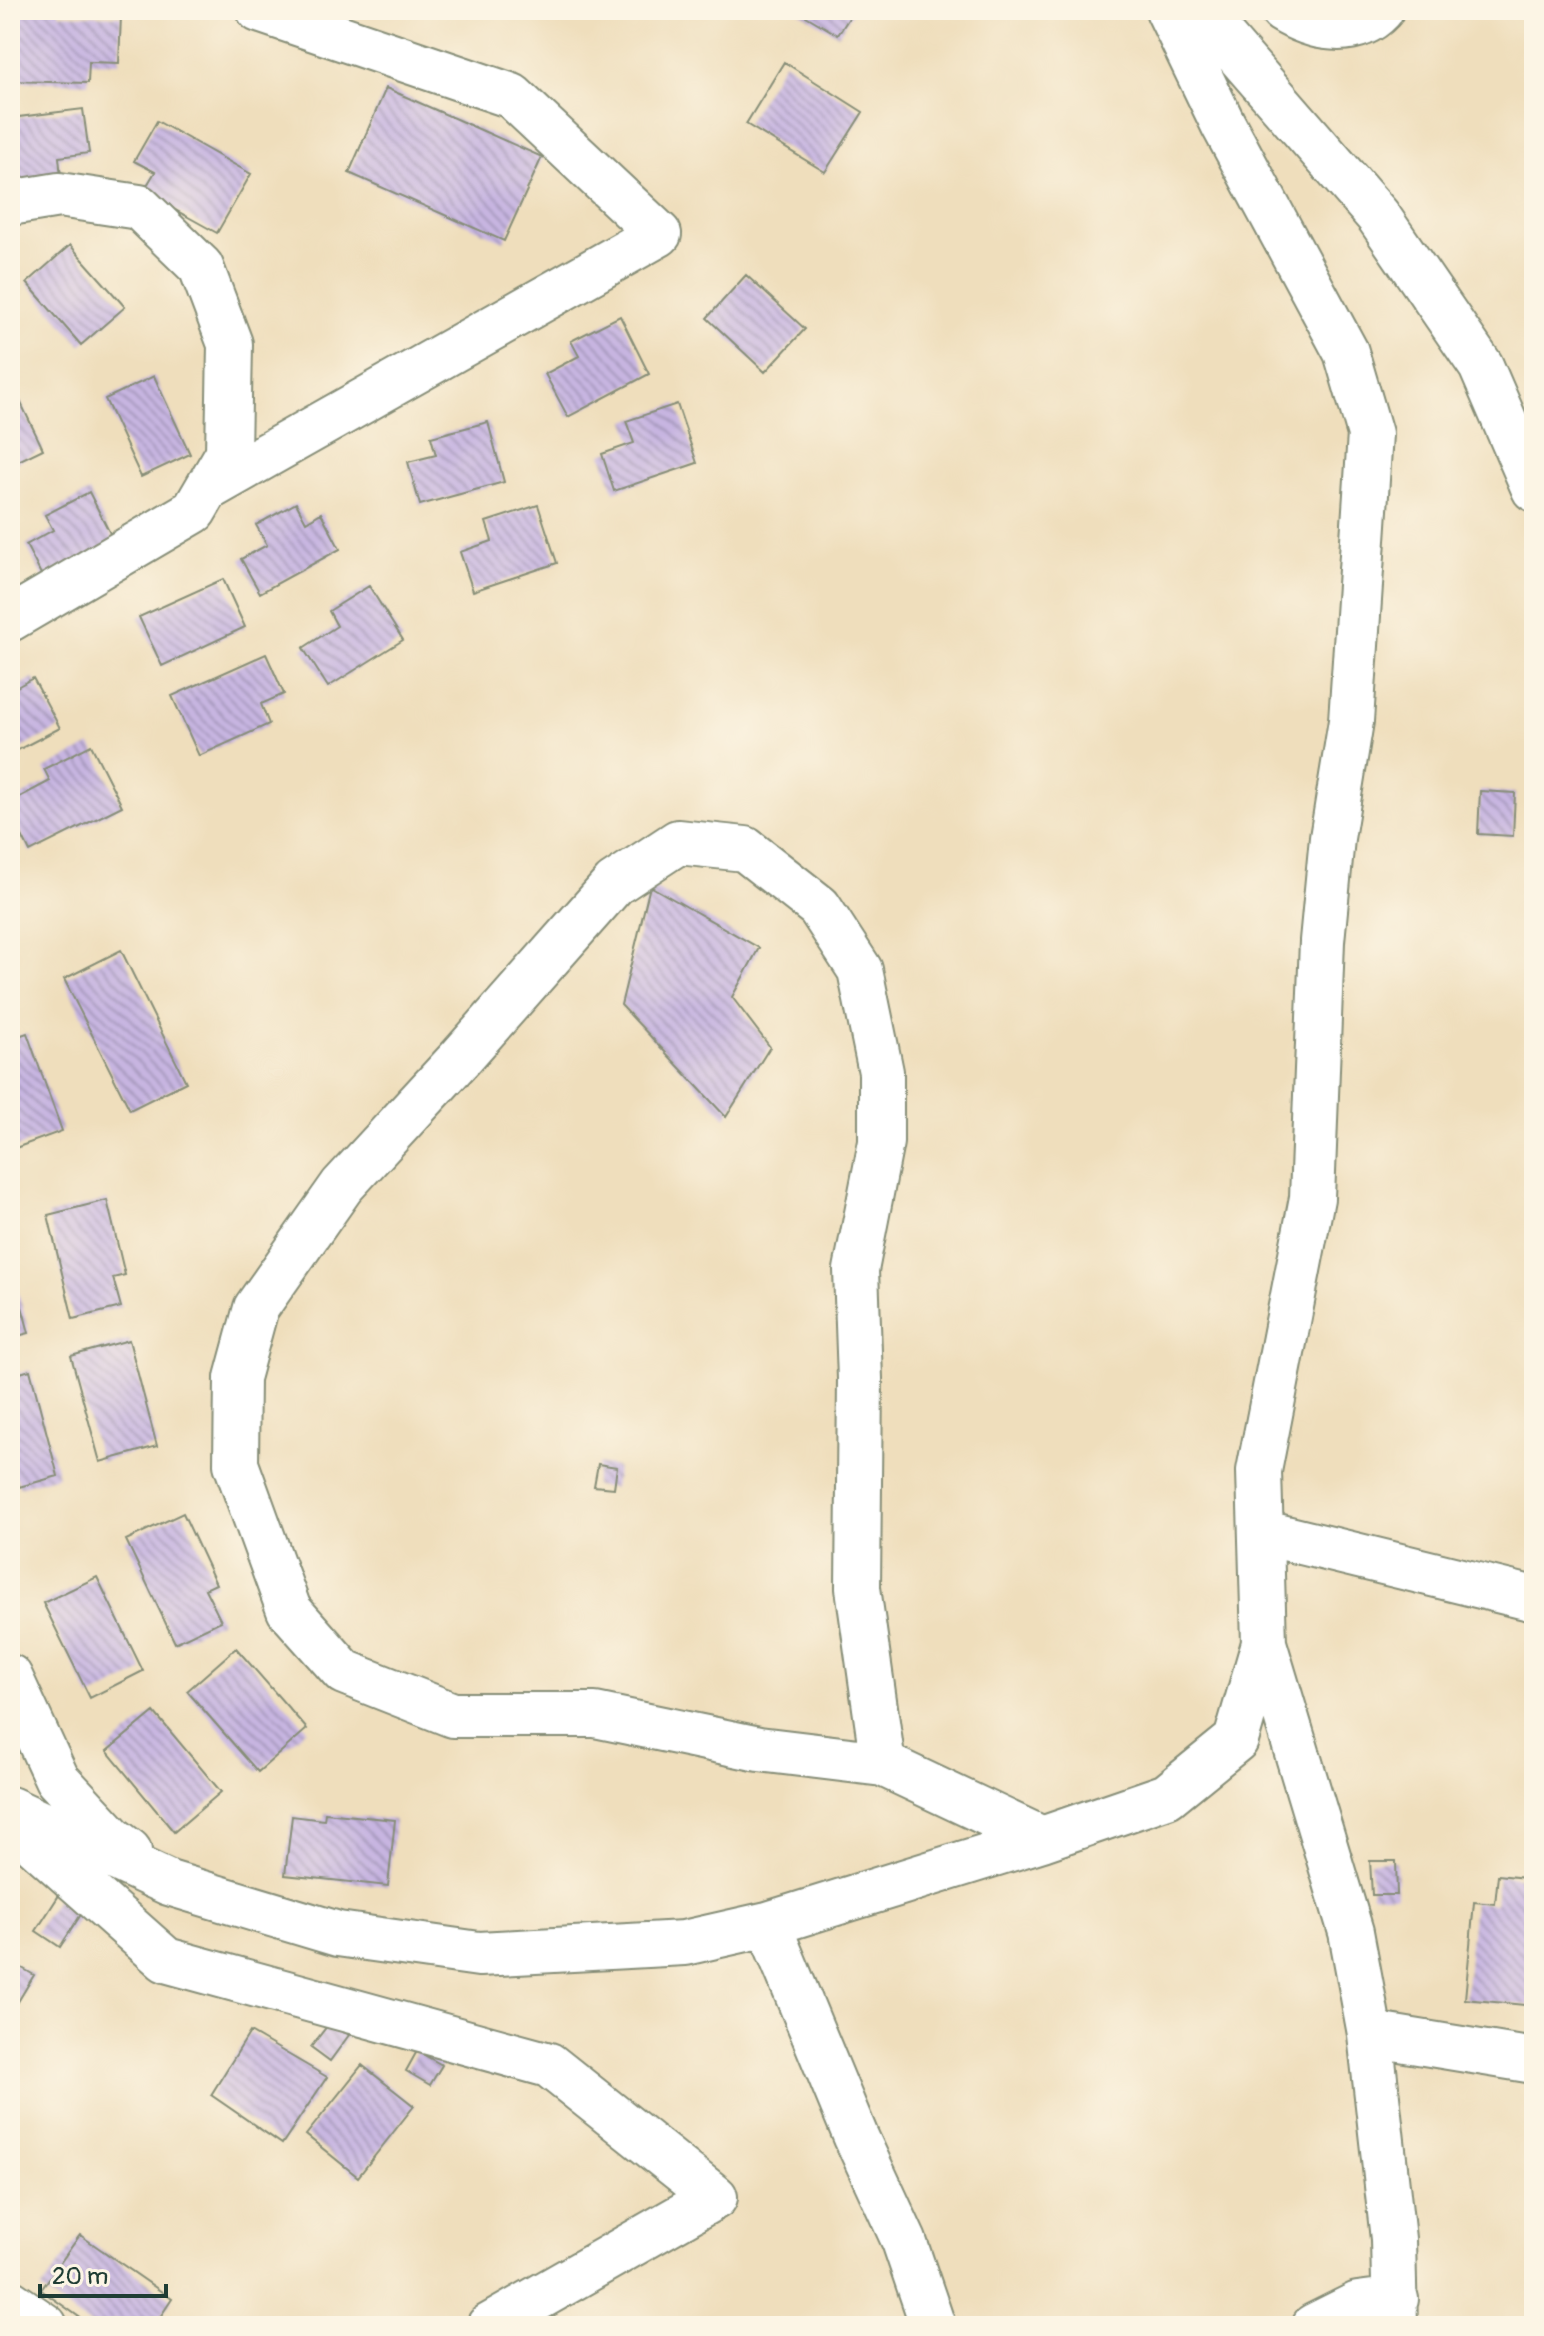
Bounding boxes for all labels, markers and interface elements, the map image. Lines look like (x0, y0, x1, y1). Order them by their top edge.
scale bar (40, 2248, 166, 2298)
text: 20 m (52, 2262, 108, 2291)

